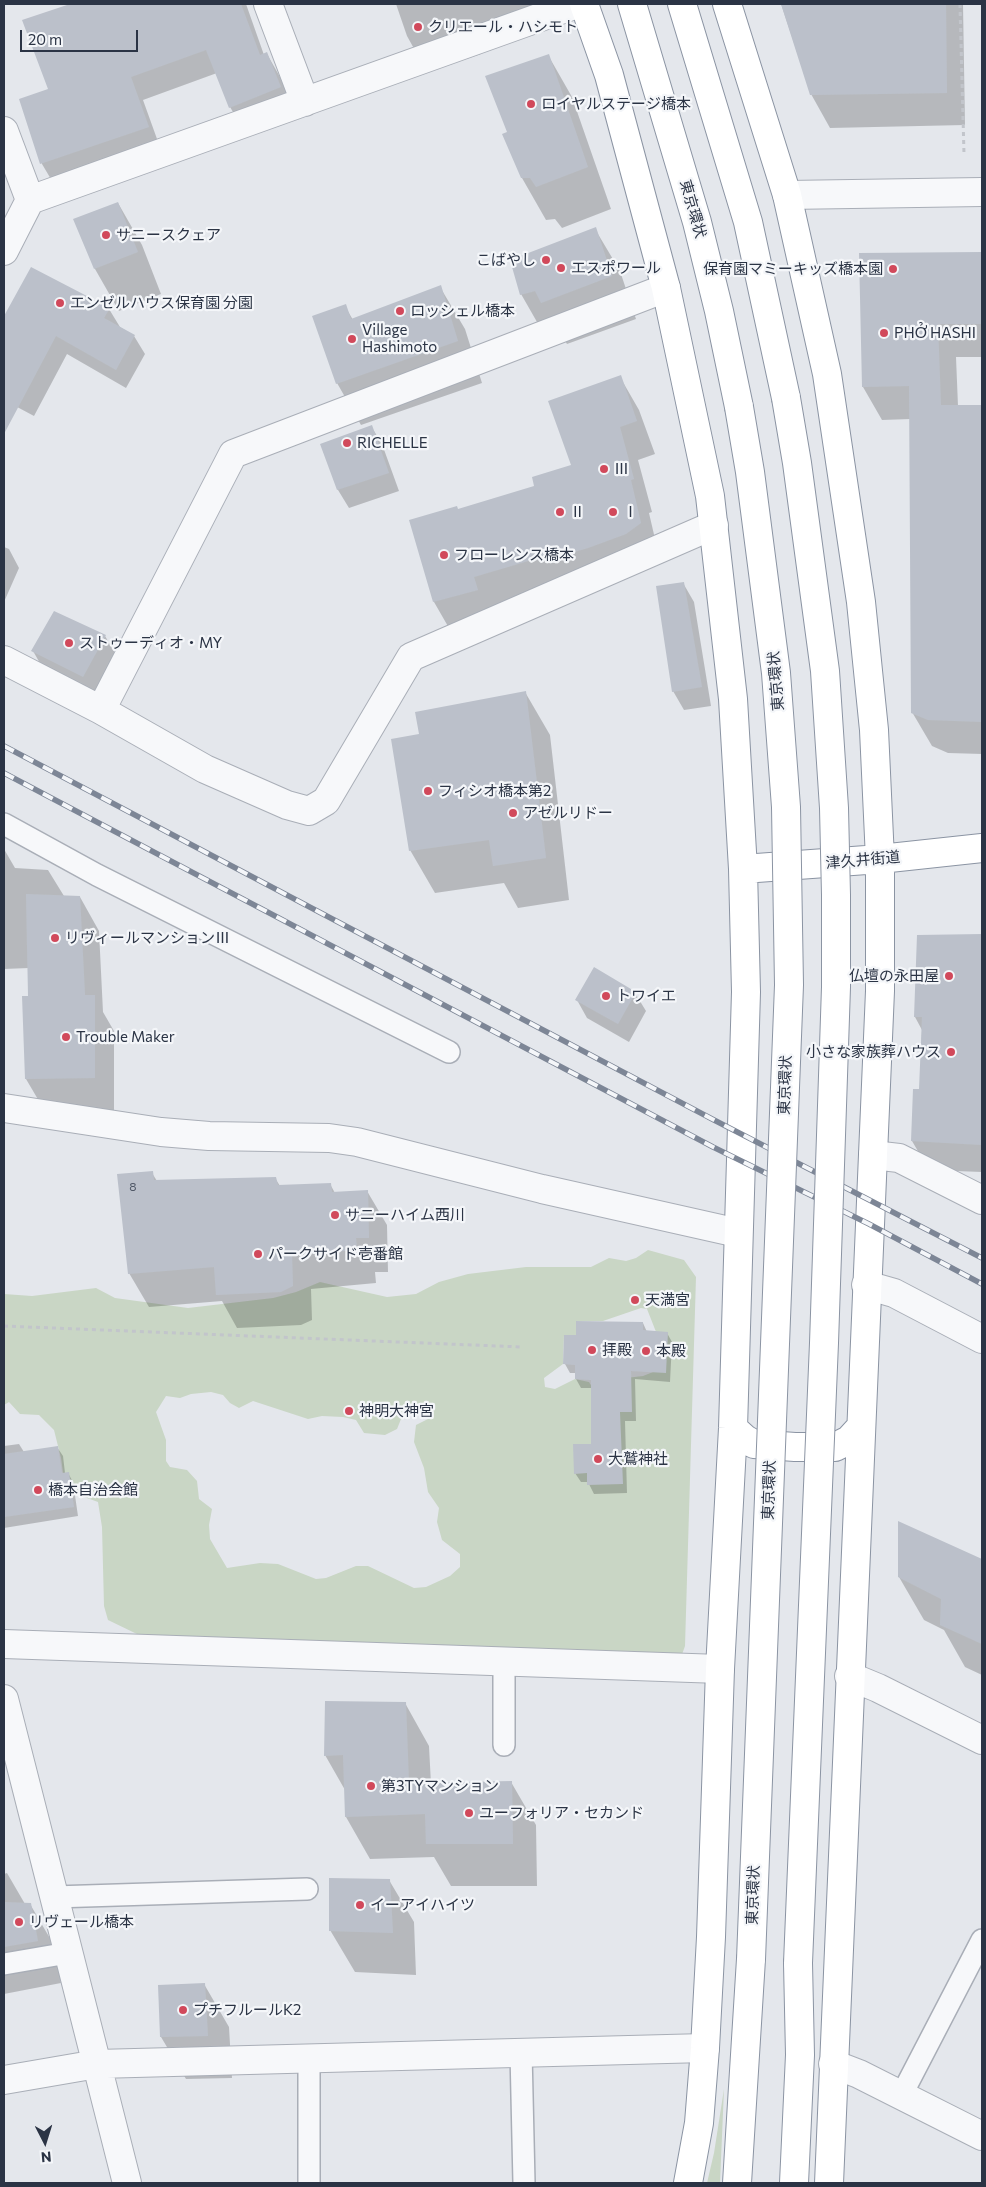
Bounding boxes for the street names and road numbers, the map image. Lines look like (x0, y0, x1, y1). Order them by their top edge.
street label: 東京環状 (676, 178, 710, 240)
street label: 東京環状 (764, 650, 788, 712)
street label: 津久井街道 (825, 848, 901, 872)
street label: 東京環状 (775, 1055, 795, 1115)
street label: 東京環状 (759, 1460, 779, 1520)
street label: 東京環状 (743, 1865, 763, 1925)

